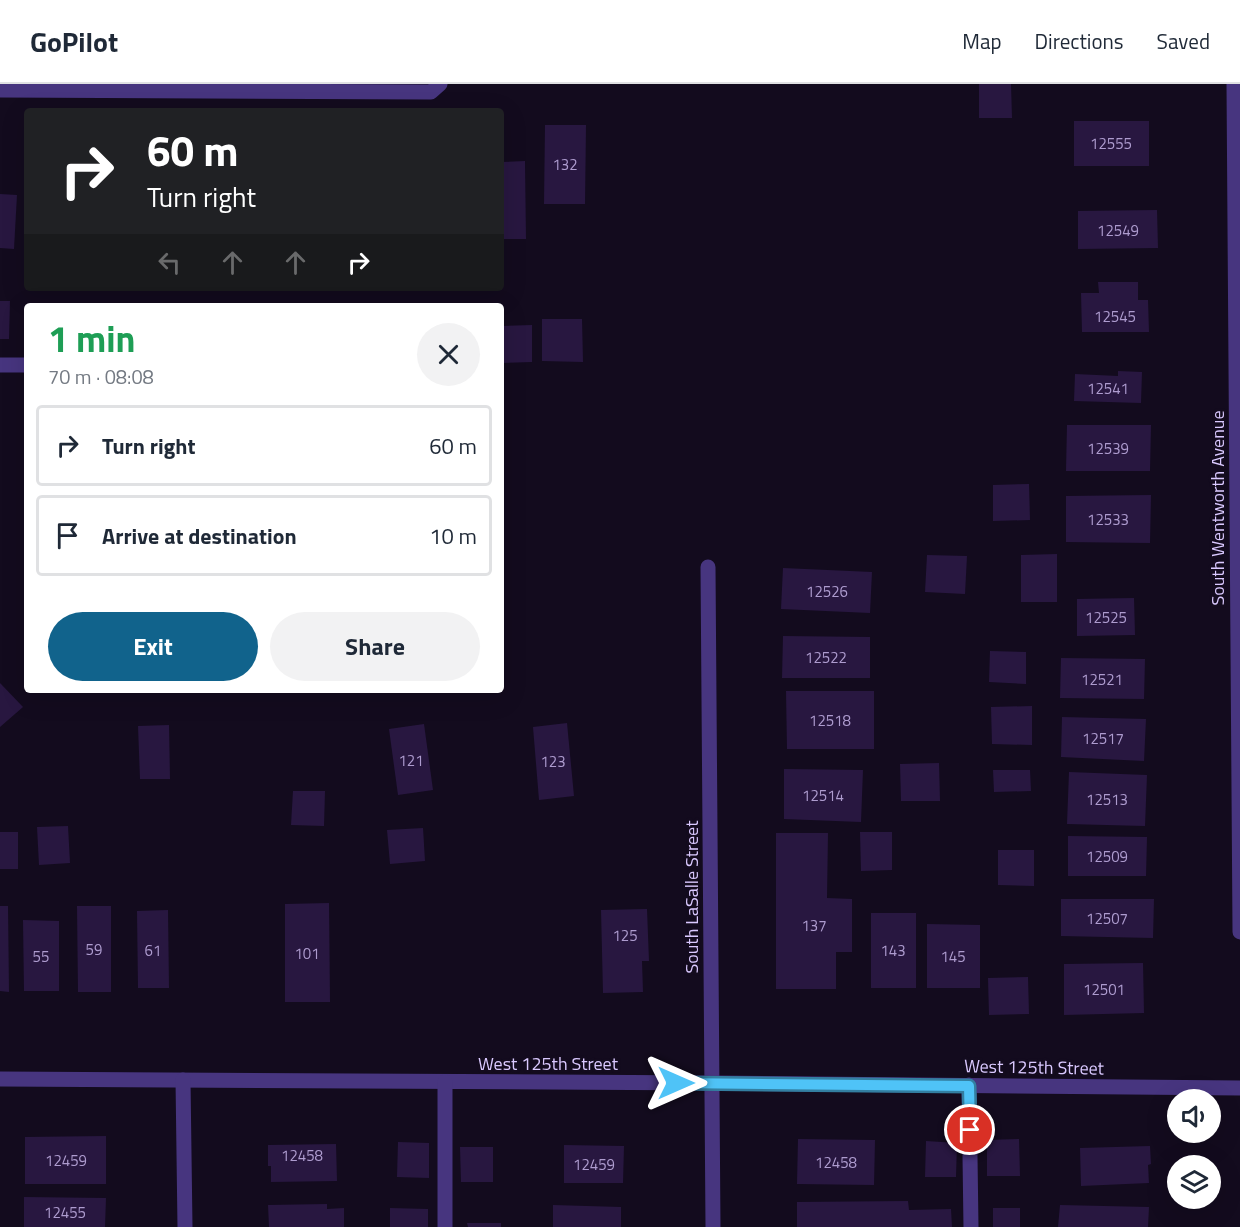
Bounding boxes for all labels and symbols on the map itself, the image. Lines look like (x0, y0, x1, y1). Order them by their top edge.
house number: 12555 (1090, 132, 1132, 155)
house number: 132 (552, 153, 578, 176)
house number: 12549 (1097, 219, 1139, 242)
house number: 12545 (1094, 305, 1136, 328)
house number: 12541 (1087, 377, 1129, 400)
street label: South Wentworth Avenue (1204, 411, 1231, 605)
house number: 12539 (1087, 437, 1129, 460)
house number: 12533 (1087, 508, 1129, 531)
house number: 12526 (806, 580, 848, 603)
house number: 12525 (1085, 606, 1127, 629)
house number: 12522 (805, 646, 847, 669)
house number: 12521 (1081, 668, 1123, 691)
house number: 12518 (809, 709, 851, 732)
house number: 12517 (1082, 727, 1124, 750)
house number: 121 (398, 749, 424, 772)
house number: 123 (540, 750, 566, 773)
house number: 12514 (802, 784, 844, 807)
house number: 12513 (1086, 788, 1128, 811)
street label: South LaSalle Street (678, 820, 705, 973)
house number: 12509 (1086, 845, 1128, 868)
house number: 12507 (1086, 907, 1128, 930)
house number: 137 (801, 914, 827, 937)
house number: 125 (612, 924, 638, 947)
house number: 59 (86, 938, 102, 961)
house number: 61 (145, 939, 161, 962)
house number: 143 (880, 939, 906, 962)
house number: 101 (294, 942, 320, 965)
house number: 55 (33, 945, 49, 968)
house number: 145 (940, 945, 966, 968)
house number: 12501 (1083, 978, 1125, 1001)
street label: West 125th Street (478, 1050, 619, 1077)
position arrow (644, 1051, 708, 1115)
street label: West 125th Street (964, 1052, 1105, 1082)
pin (944, 1104, 995, 1155)
house number: 12458 (281, 1144, 323, 1167)
house number: 12459 (45, 1149, 87, 1172)
house number: 12458 (815, 1151, 857, 1174)
house number: 12459 (573, 1153, 615, 1176)
house number: 12455 (44, 1201, 86, 1224)

